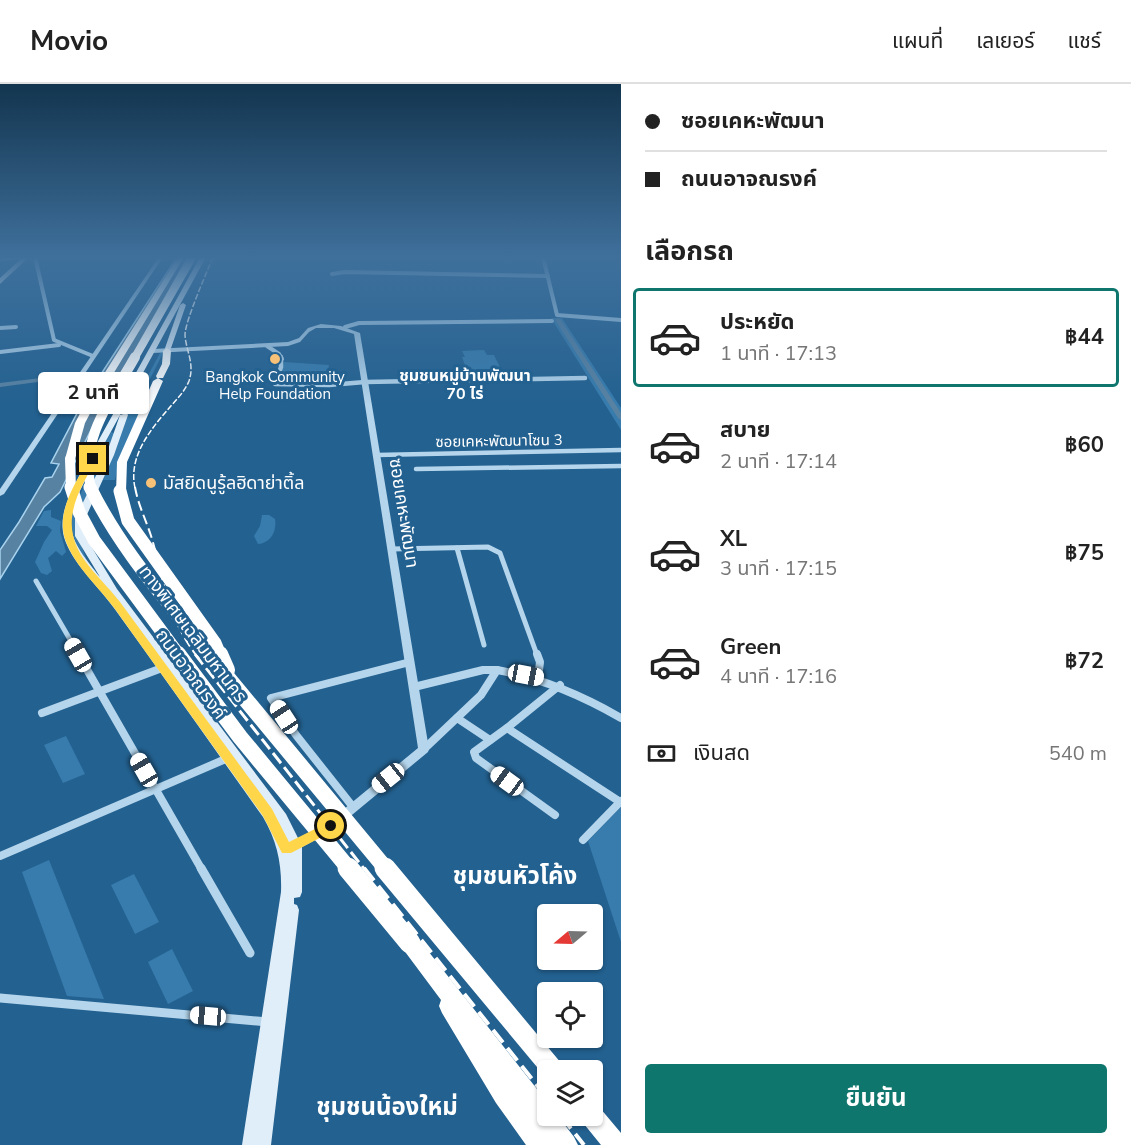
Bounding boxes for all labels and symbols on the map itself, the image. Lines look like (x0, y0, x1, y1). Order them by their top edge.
marker: Bangkok Community Help Foundation (268, 352, 282, 366)
district label: ชุมชนหมู่บ้านพัฒนา 70 ไร่ (399, 365, 531, 405)
place label: Bangkok Community Help Foundation (205, 367, 345, 404)
callout: 2 นาที (38, 372, 148, 414)
street label: ซอยเคหะพัฒนาโซน 3 (435, 430, 563, 452)
route end (79, 445, 106, 472)
street label: ซอยเคหะพัฒนา (383, 456, 425, 570)
place label: มัสยิดนูรู้ลฮิดาย่าติ้ล (163, 471, 304, 495)
marker: มัสยิดนูรู้ลฮิดาย่าติ้ล (144, 476, 158, 490)
street label: ทางพิเศษเฉลิมมหานคร (134, 561, 253, 707)
street label: ถนนอาจณรงค์ (150, 624, 232, 724)
car (61, 635, 95, 675)
car (507, 663, 545, 687)
car (267, 697, 301, 737)
car (127, 750, 161, 790)
car (368, 760, 408, 796)
car (487, 763, 527, 799)
route start (317, 812, 344, 839)
district label: ชุมชนหัวโค้ง (453, 860, 577, 892)
north arrow (537, 904, 603, 970)
car (189, 1005, 227, 1027)
district label: ชุมชนน้องใหม่ (316, 1091, 458, 1123)

